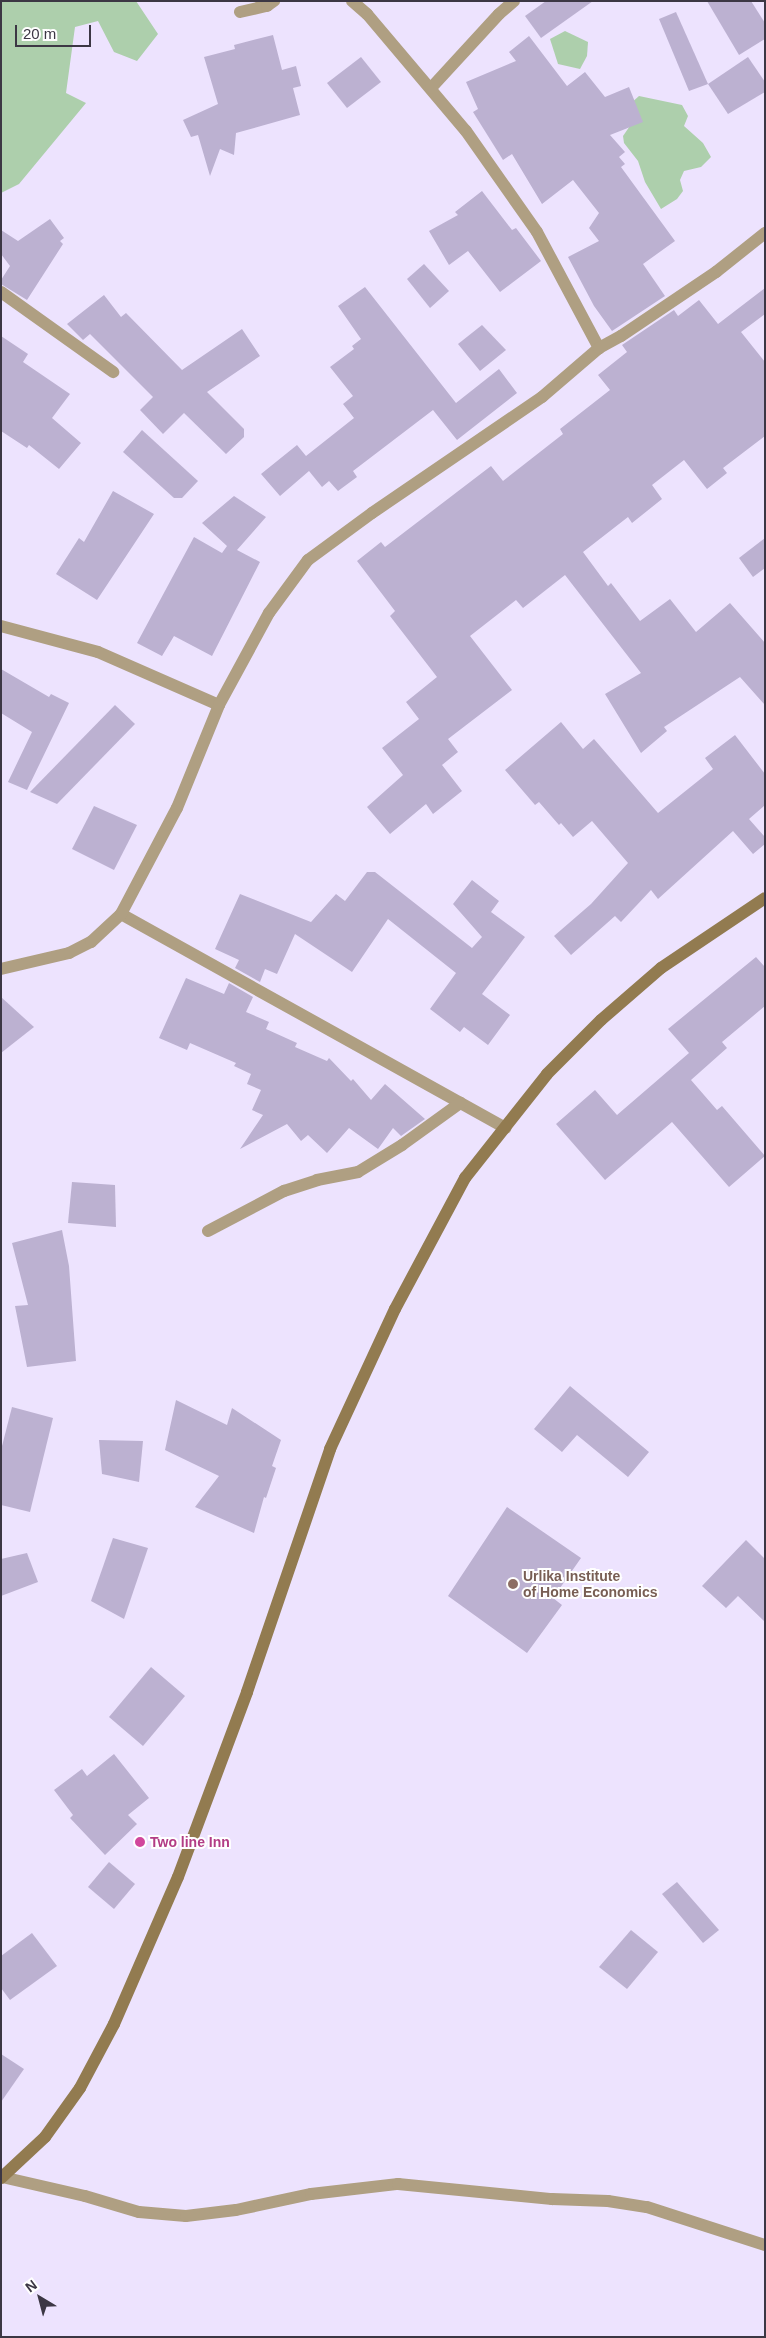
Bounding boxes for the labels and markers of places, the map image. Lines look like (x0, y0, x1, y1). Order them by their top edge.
place label: Urlika Institute of Home Economics (523, 1568, 658, 1600)
marker: Urlika Institute of Home Economics (507, 1578, 519, 1590)
place label: Two line Inn (150, 1834, 230, 1850)
marker: Two line Inn (134, 1836, 146, 1848)

